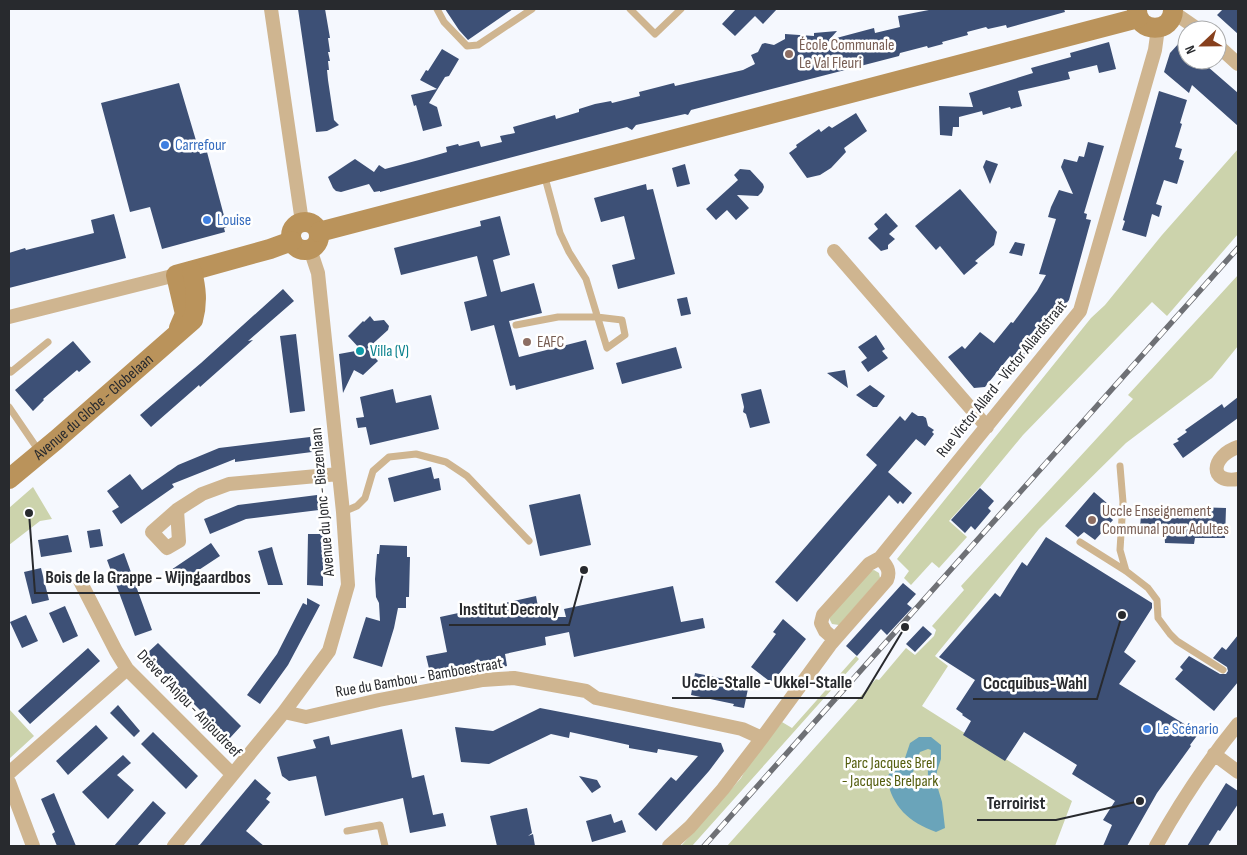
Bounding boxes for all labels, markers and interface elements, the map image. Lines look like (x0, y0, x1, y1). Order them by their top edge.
north arrow (1177, 20, 1227, 70)
place label: École Communale Le Val Fleuri (799, 36, 894, 73)
text: N (1181, 43, 1200, 56)
marker: École Communale Le Val Fleuri (783, 48, 795, 60)
place label: Carrefour (175, 136, 227, 155)
marker: Carrefour (159, 139, 171, 151)
place label: Louise (217, 211, 251, 230)
marker: Louise (201, 214, 213, 226)
street label: Rue Victor Allard - Victor Allardstraat (933, 297, 1071, 461)
place label: EAFC (537, 333, 564, 352)
marker: EAFC (521, 336, 533, 348)
place label: Villa (V) (370, 342, 409, 361)
marker: Villa (V) (354, 345, 366, 357)
street label: Avenue du Globe - Globelaan (29, 350, 157, 465)
street label: Avenue du Jonc - Biezenlaan (307, 427, 339, 578)
place label: Uccle Enseignement Communal pour Adultes (1102, 502, 1229, 539)
marker: Uccle Enseignement Communal pour Adultes (1086, 514, 1098, 526)
callout: Bois de la Grappe - Wijngaardbos (35, 560, 260, 593)
text: Bois de la Grappe - Wijngaardbos (45, 567, 251, 588)
callout: Institut Decroly (449, 592, 569, 625)
text: Institut Decroly (459, 599, 559, 620)
street label: Drève d'Anjou - Anjoudreef (133, 646, 246, 762)
street label: Rue du Bambou - Bamboestraat (334, 654, 504, 702)
callout: Uccle-Stalle - Ukkel-Stalle (672, 665, 862, 698)
callout: Cocquibus-Wahl (973, 666, 1097, 699)
text: Uccle-Stalle - Ukkel-Stalle (682, 672, 852, 693)
text: Cocquibus-Wahl (983, 673, 1087, 694)
place label: Le Scénario (1157, 720, 1219, 739)
marker: Le Scénario (1141, 723, 1153, 735)
park label: Parc Jacques Brel - Jacques Brelpark (842, 754, 938, 791)
callout: Terroirist (977, 787, 1056, 820)
text: Terroirist (987, 793, 1046, 814)

